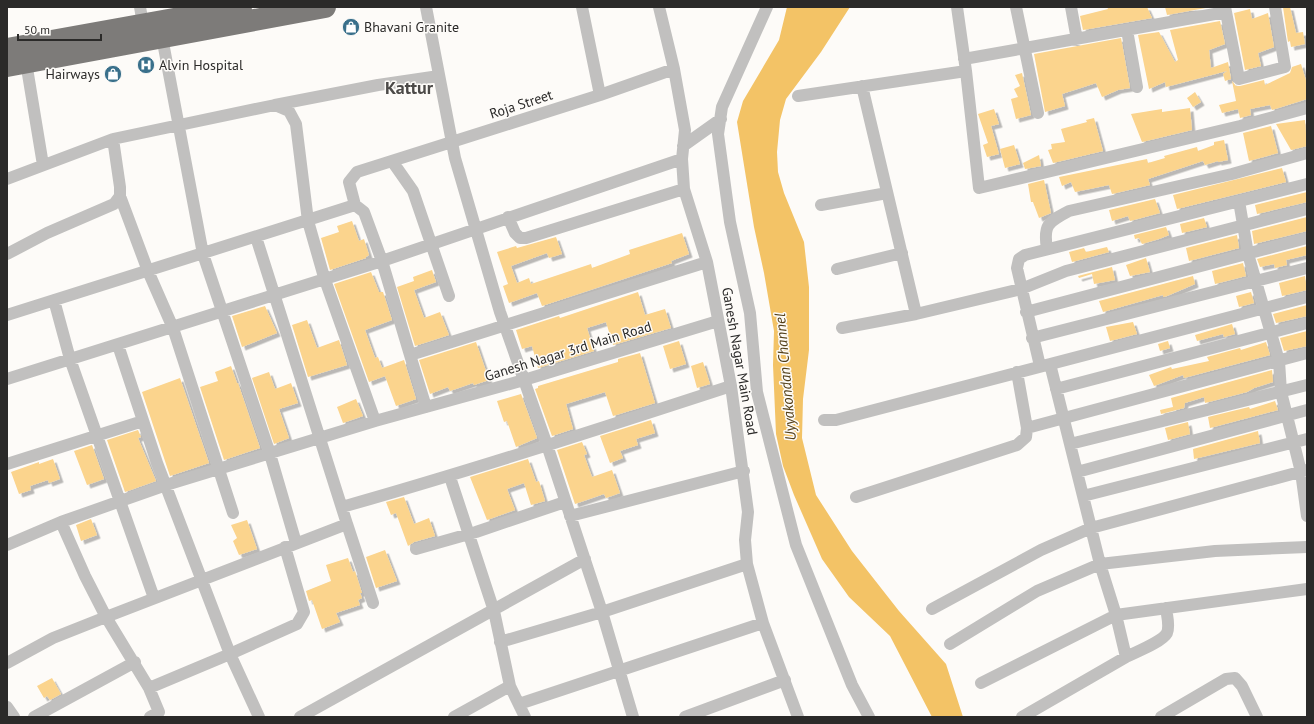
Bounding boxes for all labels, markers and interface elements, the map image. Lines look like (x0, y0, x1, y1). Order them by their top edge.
scale bar (18, 16, 101, 42)
shop icon: Bhavani Granite (341, 17, 361, 37)
place label: Bhavani Granite (364, 18, 459, 36)
text: 50 m (24, 22, 50, 37)
hospital icon: Alvin Hospital (136, 55, 156, 75)
place label: Alvin Hospital (159, 56, 243, 74)
shop icon: Hairways (103, 64, 123, 84)
place label: Hairways (45, 65, 100, 83)
district label: Kattur (385, 76, 434, 99)
street label: Roja Street (487, 85, 555, 123)
street label: Ganesh Nagar Main Road (718, 286, 762, 436)
water label: Uyyakondan Channel (770, 312, 800, 442)
street label: Ganesh Nagar 3rd Main Road (482, 317, 654, 385)

